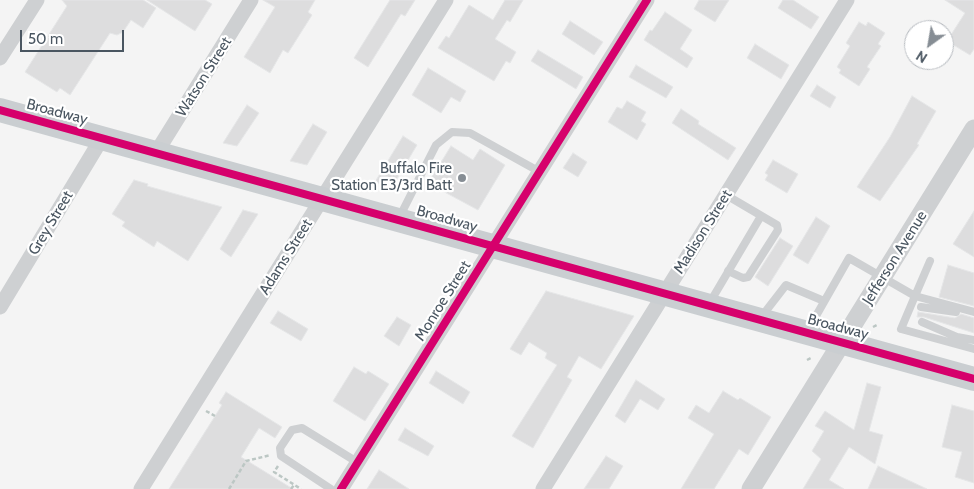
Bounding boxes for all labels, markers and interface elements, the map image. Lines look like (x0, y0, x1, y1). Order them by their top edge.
scale bar (22, 20, 126, 52)
north arrow (904, 20, 954, 70)
text: 50 m (28, 30, 63, 48)
street label: Watson Street (172, 34, 236, 120)
text: N (913, 47, 931, 67)
street label: Broadway (24, 95, 90, 129)
place label: Buffalo Fire Station E3/3rd Batt (331, 160, 452, 195)
marker: Buffalo Fire Station E3/3rd Batt (456, 172, 468, 184)
street label: Madison Street (670, 187, 736, 277)
street label: Grey Street (25, 188, 77, 258)
street label: Broadway (414, 202, 480, 236)
street label: Jefferson Avenue (859, 208, 931, 308)
street label: Adams Street (256, 216, 316, 298)
street label: Monroe Street (411, 258, 475, 344)
street label: Broadway (805, 310, 871, 344)

